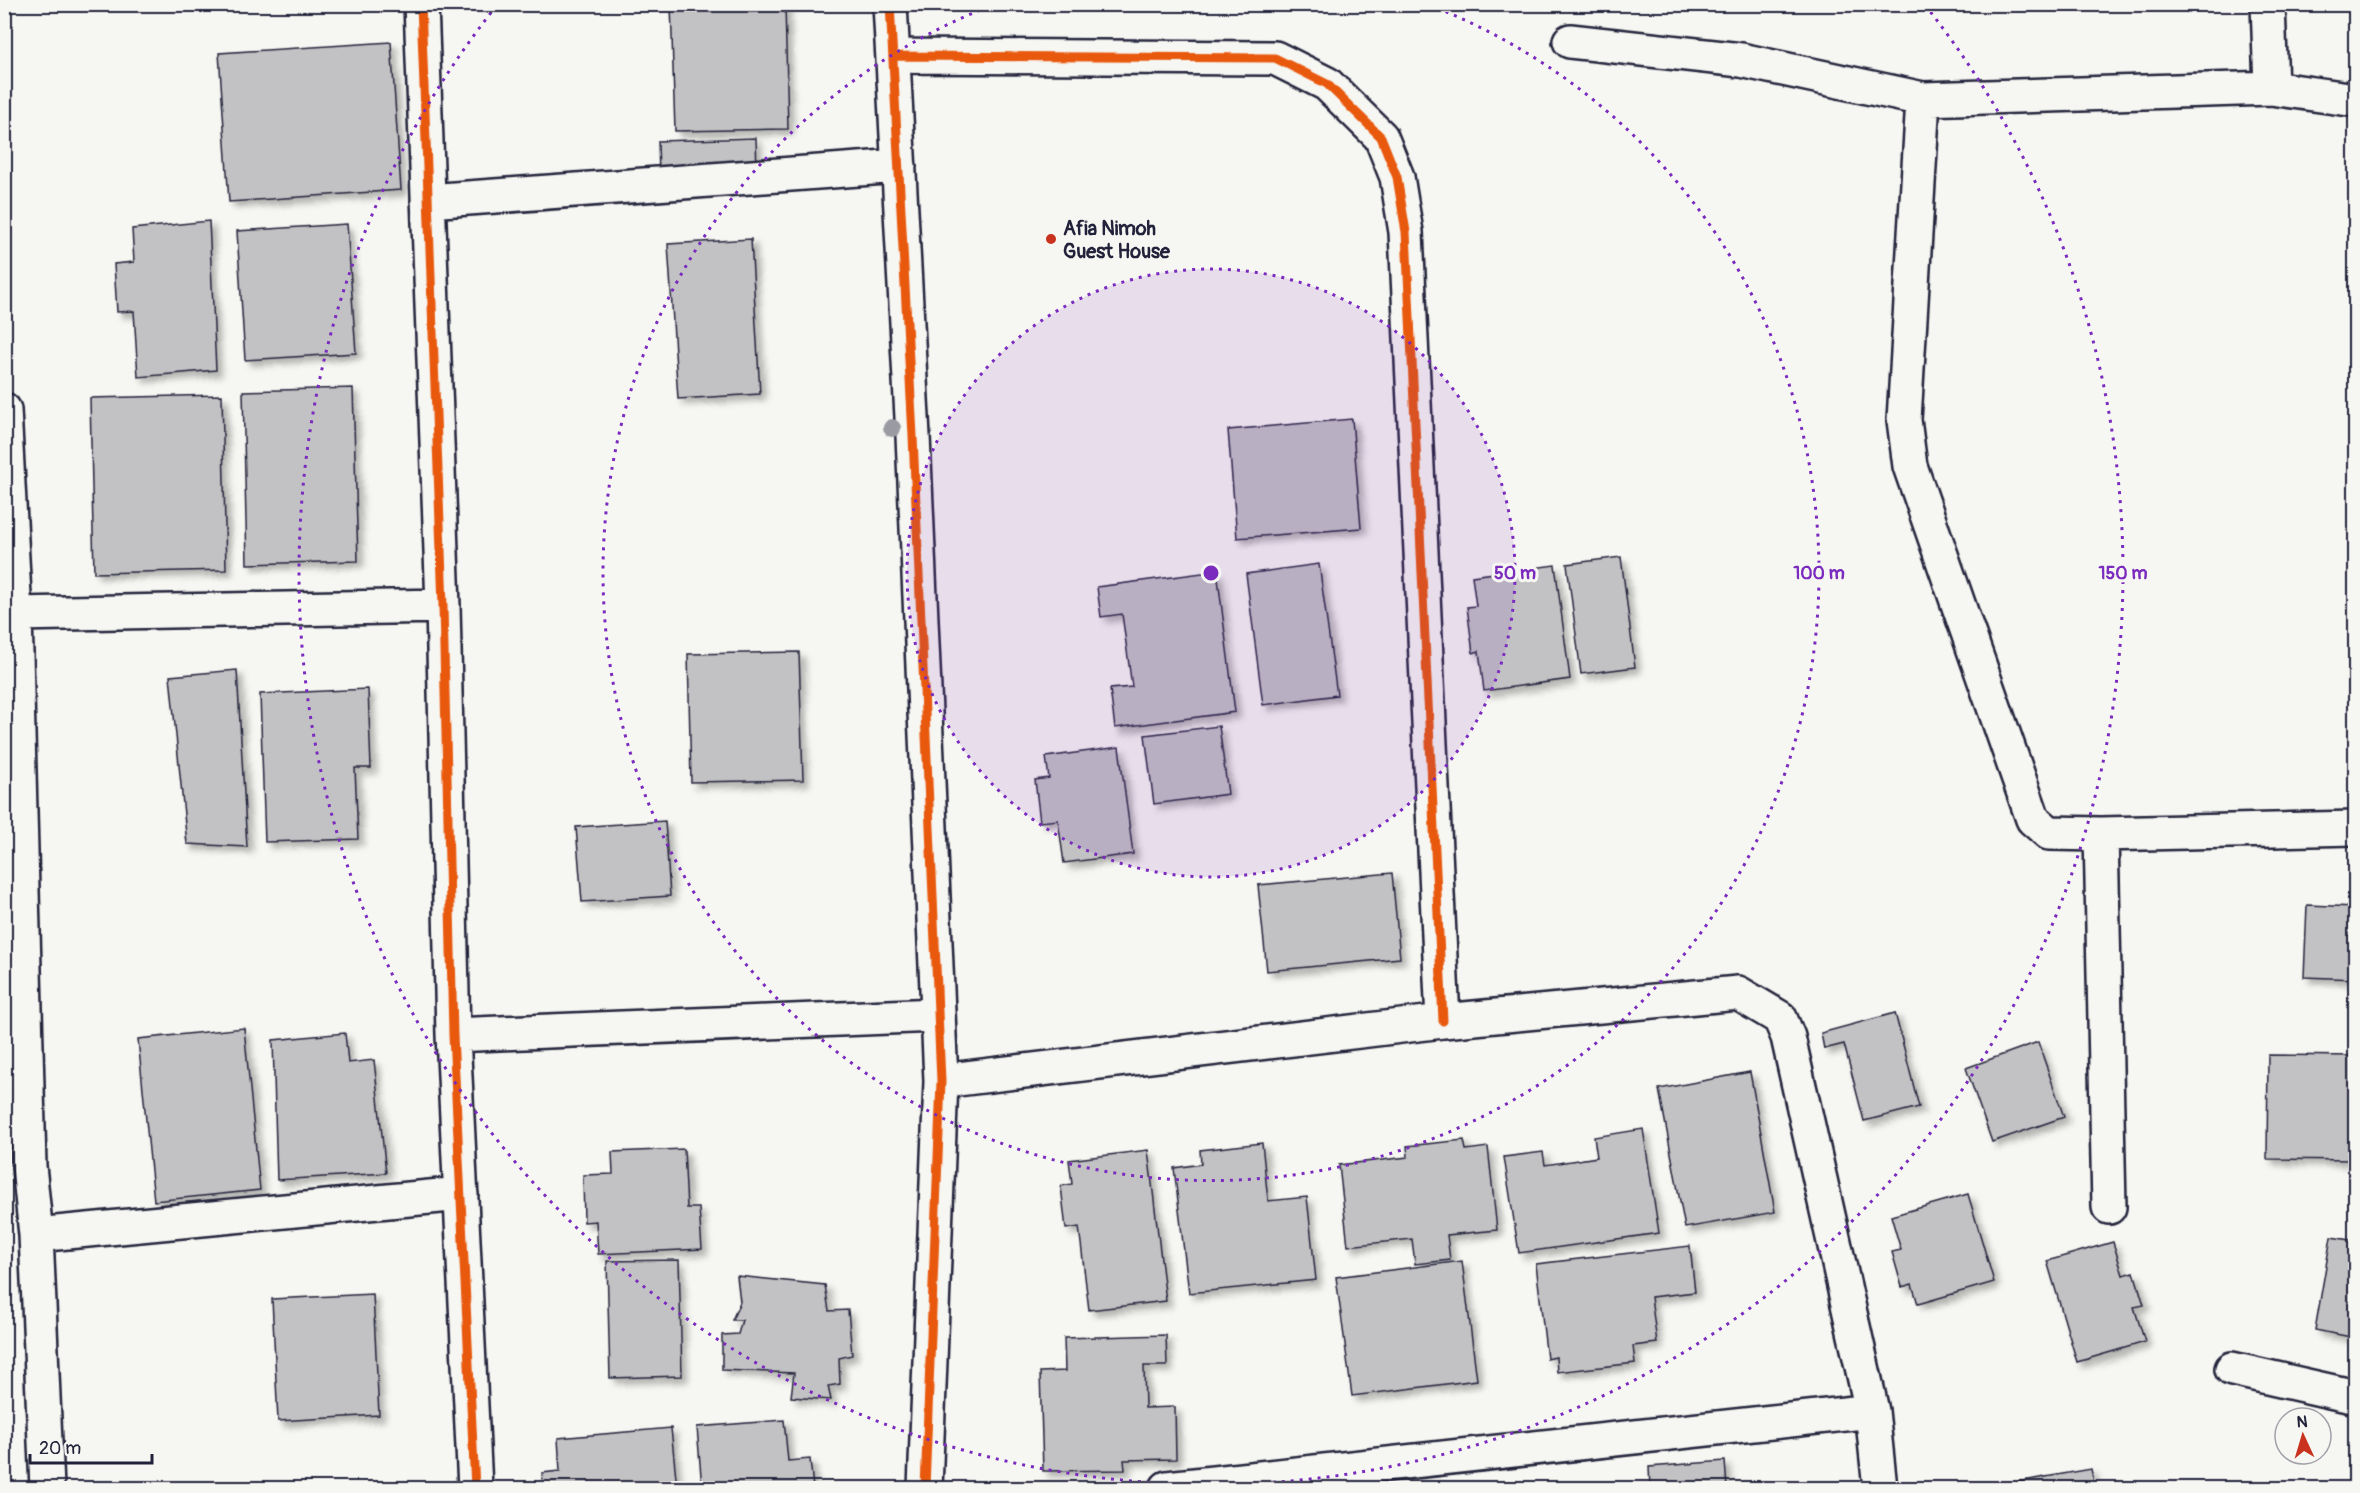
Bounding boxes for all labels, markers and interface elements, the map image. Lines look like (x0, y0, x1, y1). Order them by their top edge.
place label: Afia Nimoh Guest House (1063, 216, 1171, 264)
marker: Afia Nimoh Guest House (1044, 232, 1058, 246)
text: 50 m (1494, 562, 1536, 585)
text: 100 m (1793, 562, 1845, 585)
text: 150 m (2099, 562, 2148, 585)
centre of rings (1201, 563, 1221, 583)
north arrow (2273, 1406, 2333, 1466)
text: N (2296, 1412, 2308, 1432)
scale bar (30, 1427, 152, 1465)
text: 20 m (39, 1437, 81, 1460)

